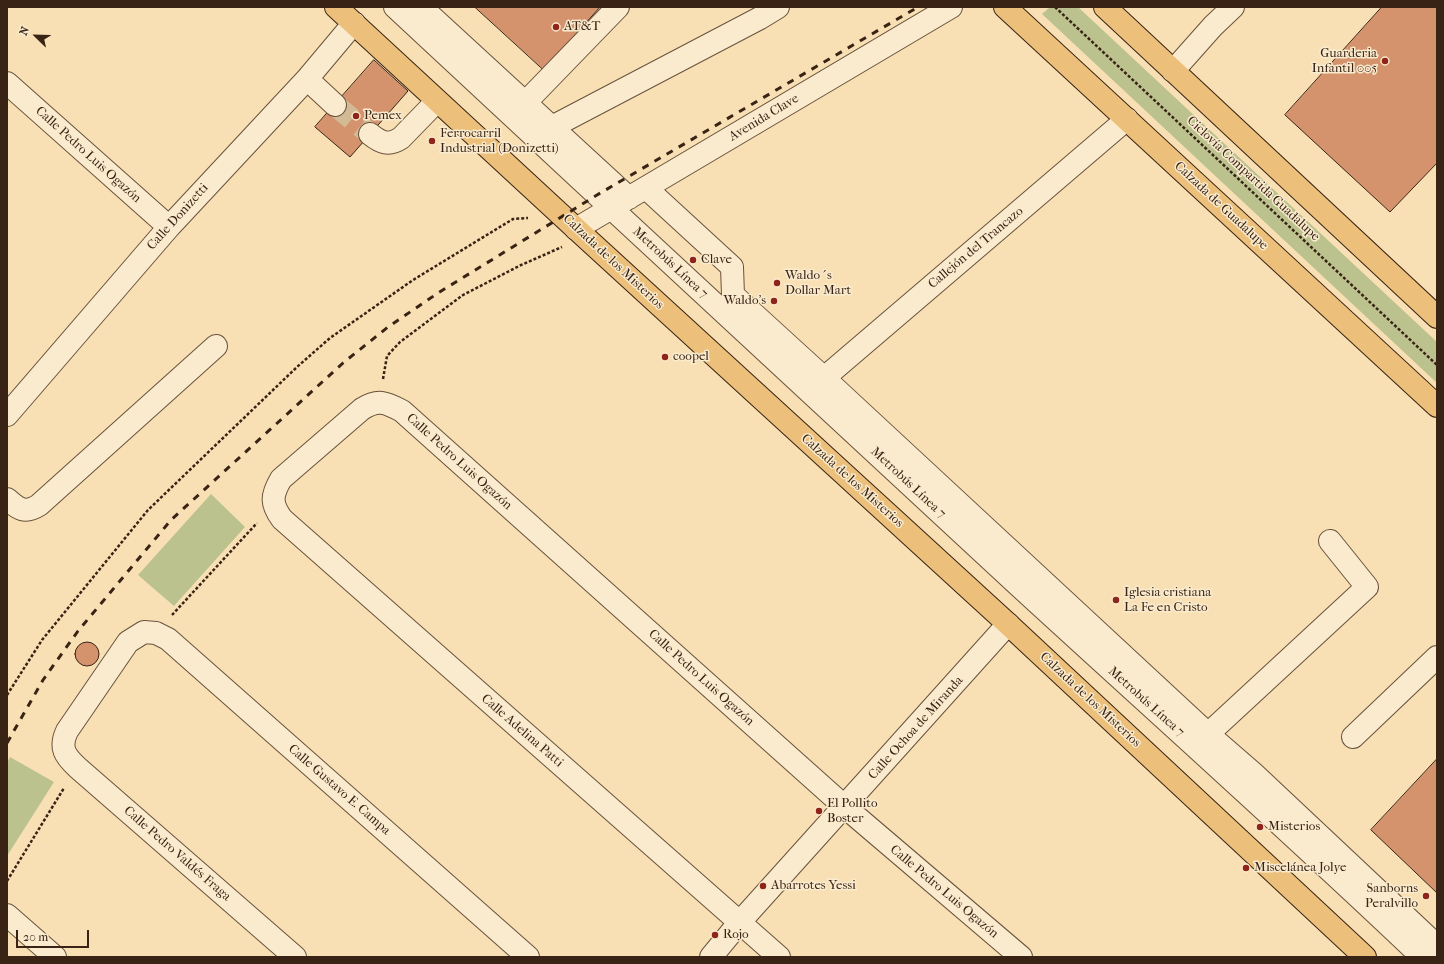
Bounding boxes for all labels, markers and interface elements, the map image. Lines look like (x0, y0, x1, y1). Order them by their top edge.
north arrow (16, 16, 56, 56)
place label: AT&T (564, 19, 600, 35)
marker: AT&T (551, 22, 561, 32)
text: N (17, 25, 32, 38)
place label: Guarderia Infantil 005 (1312, 46, 1377, 77)
marker: Guarderia Infantil 005 (1380, 56, 1390, 66)
street label: Avenida Clave (726, 91, 802, 145)
street label: Calle Pedro Luis Ogazón (32, 103, 144, 207)
place label: Pemex (364, 108, 402, 124)
marker: Pemex (351, 111, 361, 121)
street label: Ciclovía Compartida Guadalupe (1183, 113, 1323, 245)
place label: Ferrocarril Industrial (Donizetti) (440, 126, 559, 157)
marker: Ferrocarril Industrial (Donizetti) (427, 136, 437, 146)
street label: Calzada de Guadalupe (1171, 159, 1271, 253)
street label: Calle Donizetti (144, 180, 212, 254)
street label: Callejón del Trancazo (925, 204, 1027, 292)
street label: Calzada de los Misterios (559, 211, 667, 313)
street label: Metrobús Línea 7 (629, 224, 711, 302)
place label: Clave (701, 252, 732, 268)
marker: Clave (688, 255, 698, 265)
place label: Waldo´s Dollar Mart (785, 268, 851, 299)
marker: Waldo´s Dollar Mart (772, 278, 782, 288)
place label: Waldo's (723, 293, 766, 309)
marker: Waldo's (769, 296, 779, 306)
place label: coopel (673, 349, 709, 365)
marker: coopel (660, 352, 670, 362)
street label: Calle Pedro Luis Ogazón (403, 410, 515, 514)
street label: Calzada de los Misterios (798, 431, 906, 531)
street label: Metrobús Línea 7 (867, 444, 949, 522)
place label: Iglesia cristiana La Fe en Cristo (1124, 585, 1211, 616)
marker: Iglesia cristiana La Fe en Cristo (1111, 595, 1121, 605)
street label: Calle Pedro Luis Ogazón (645, 626, 757, 730)
street label: Calzada de los Misterios (1036, 649, 1144, 751)
street label: Metrobús Línea 7 (1105, 664, 1187, 740)
street label: Calle Ochoa de Miranda (865, 673, 967, 783)
street label: Calle Adelina Patti (478, 691, 566, 771)
street label: Calle Gustavo E. Campa (285, 741, 393, 839)
place label: El Pollito Boster (827, 796, 878, 827)
street label: Calle Pedro Valdés Fraga (120, 803, 234, 905)
marker: El Pollito Boster (814, 806, 824, 816)
place label: Misterios (1268, 819, 1320, 835)
marker: Misterios (1255, 822, 1265, 832)
street label: Calle Pedro Luis Ogazón (887, 842, 1001, 942)
place label: Miscelánea Jolye (1254, 860, 1346, 876)
marker: Miscelánea Jolye (1241, 863, 1251, 873)
place label: Abarrotes Yessi (771, 878, 856, 894)
marker: Abarrotes Yessi (758, 881, 768, 891)
place label: Sanborns Peralvillo (1365, 881, 1418, 912)
marker: Sanborns Peralvillo (1421, 891, 1431, 901)
scale bar (18, 922, 91, 948)
place label: Rojo (723, 927, 749, 943)
text: 20 m (23, 930, 48, 944)
marker: Rojo (710, 930, 720, 940)

